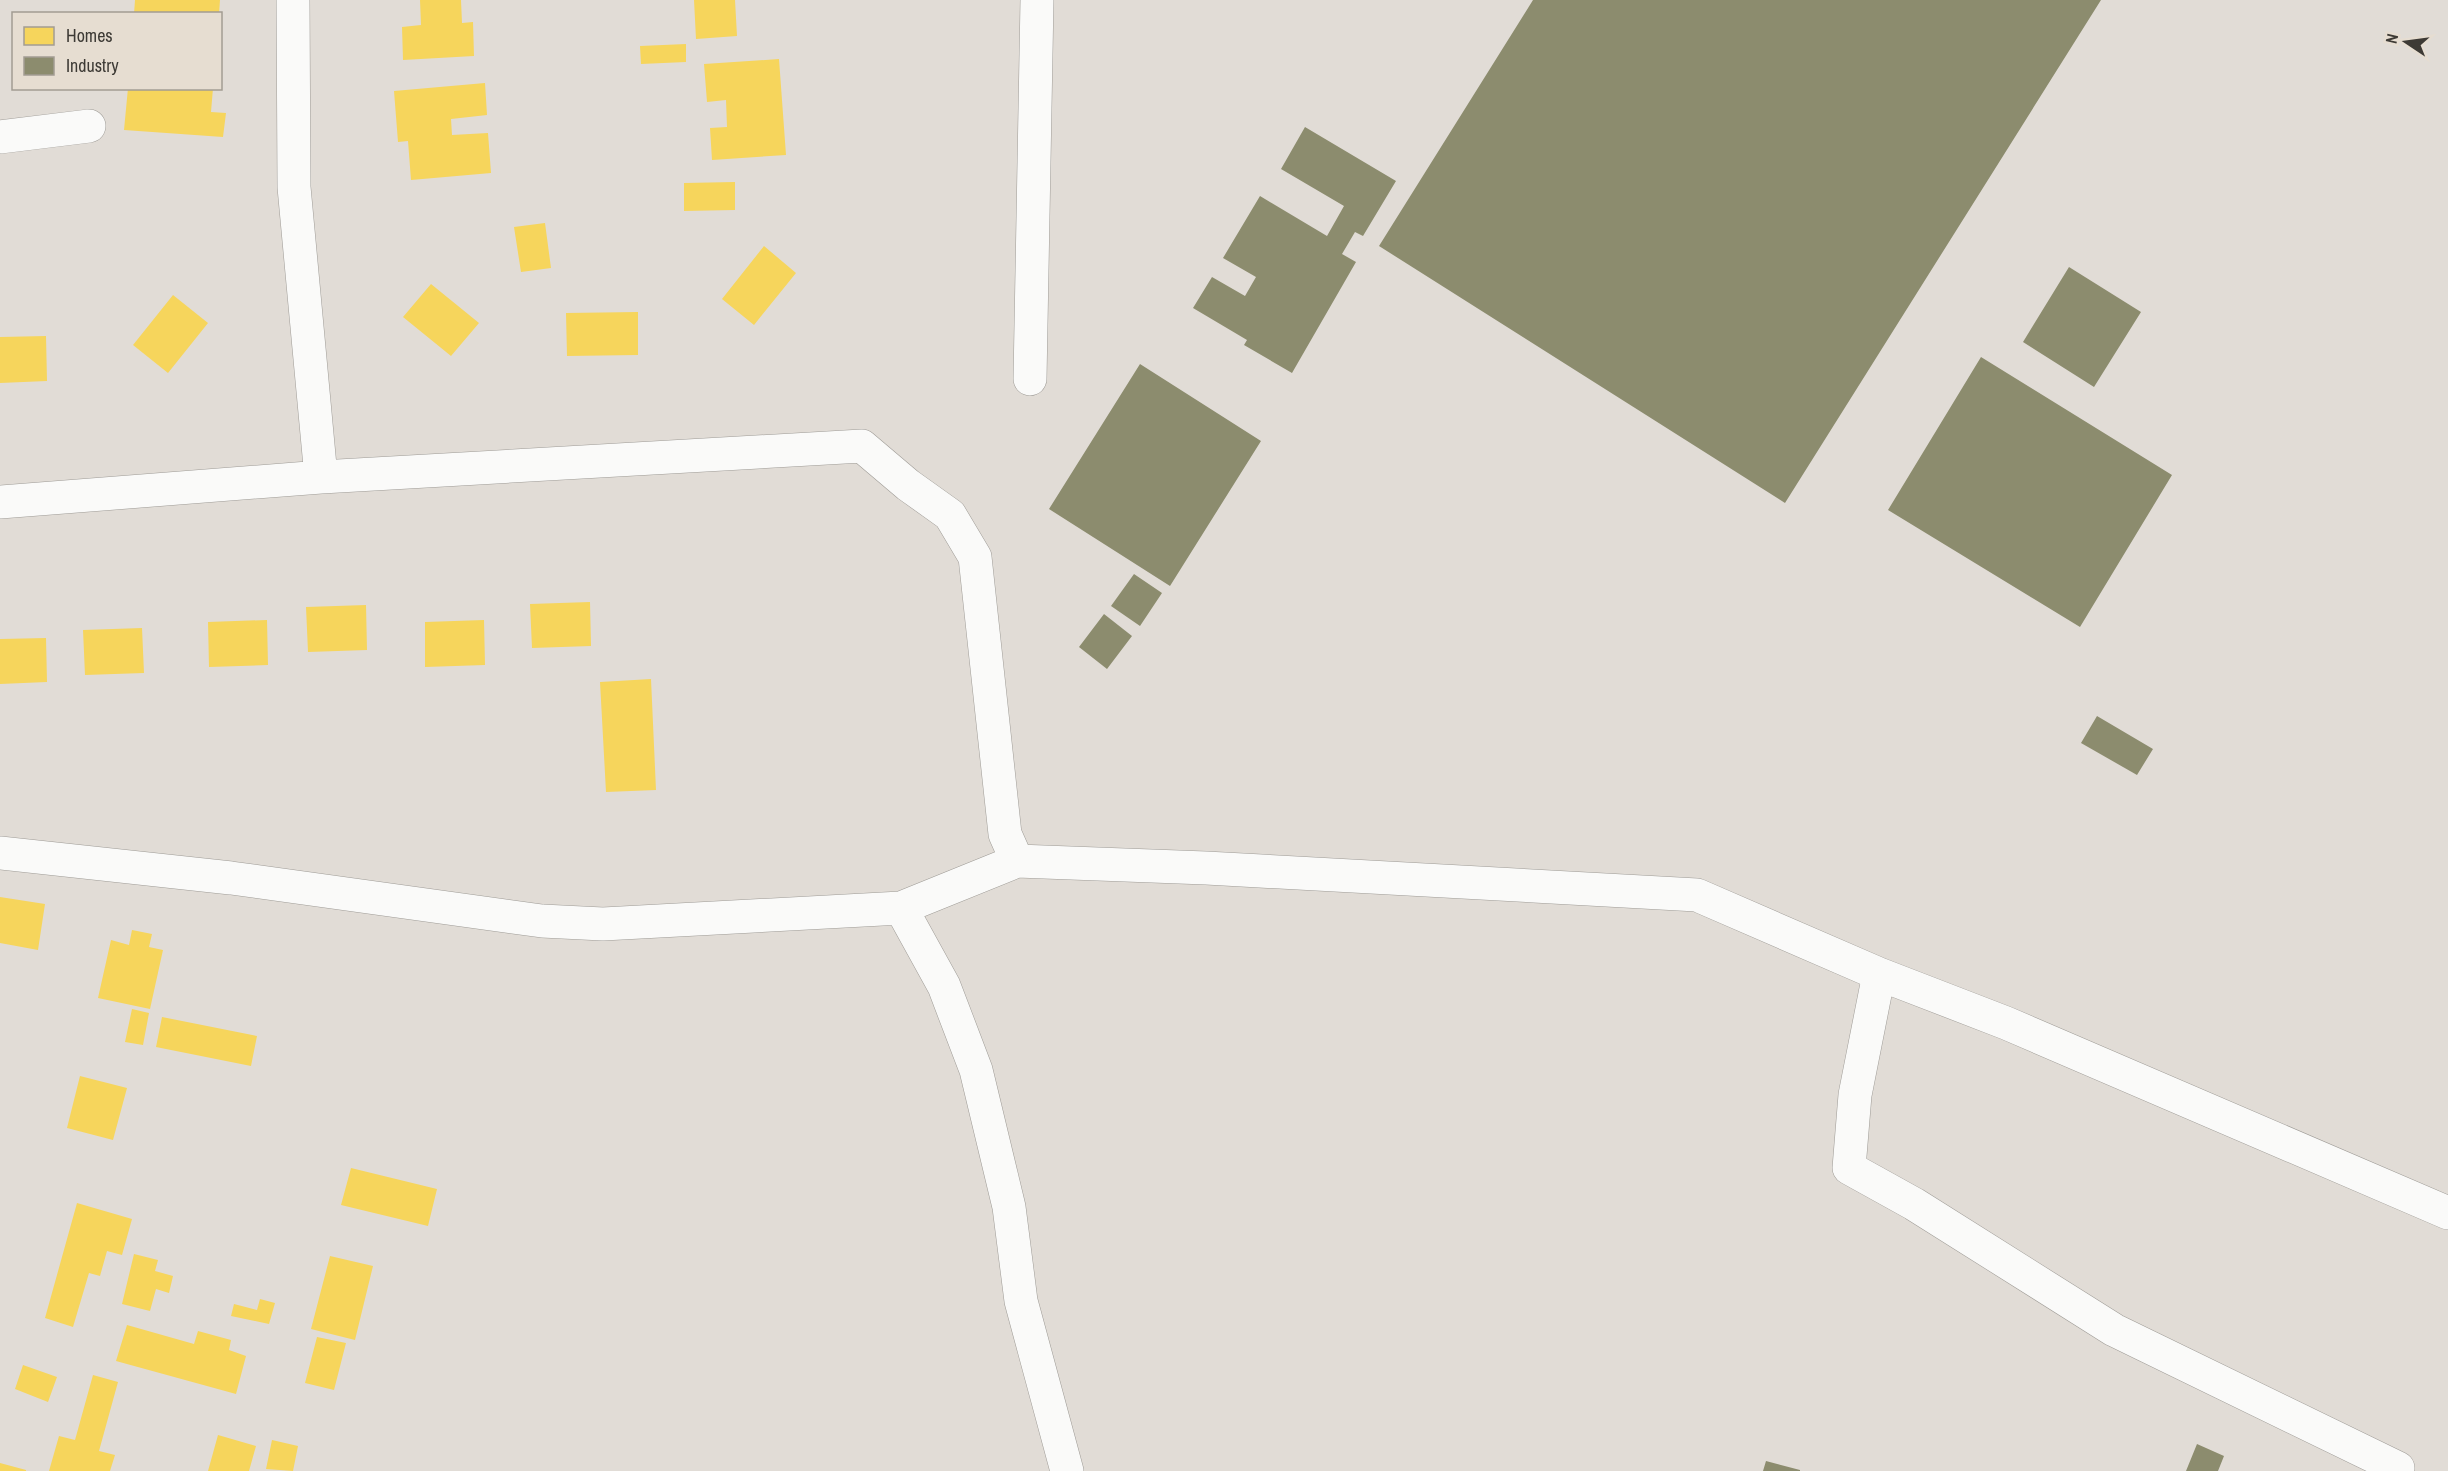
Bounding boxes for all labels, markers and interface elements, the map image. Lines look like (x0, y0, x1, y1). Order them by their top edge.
legend (12, 12, 222, 90)
north arrow (2376, 12, 2436, 72)
text: Homes (66, 23, 113, 48)
text: N (2380, 32, 2403, 46)
text: Industry (66, 53, 119, 78)

